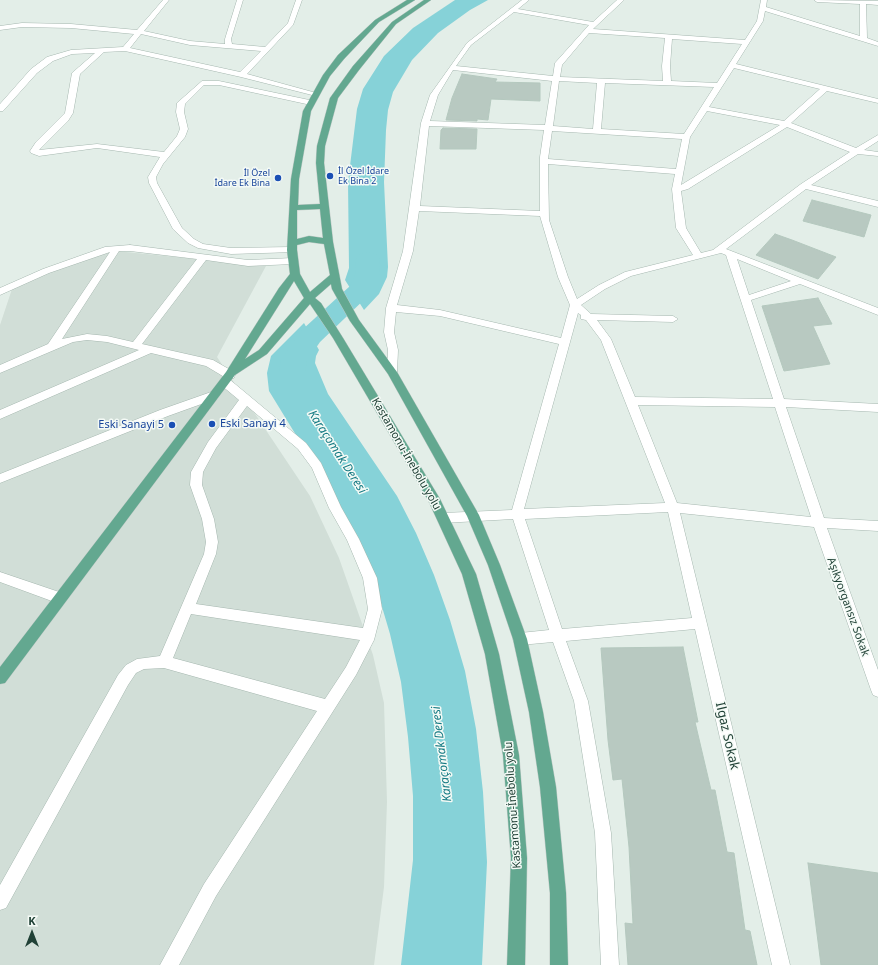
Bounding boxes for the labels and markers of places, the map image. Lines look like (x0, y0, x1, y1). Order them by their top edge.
place label: İl Özel İdare Ek Bina 2 (338, 166, 389, 187)
place label: İl Özel İdare Ek Bina (214, 168, 270, 189)
marker: İl Özel İdare Ek Bina 2 (325, 171, 335, 181)
marker: İl Özel İdare Ek Bina (273, 173, 283, 183)
place label: Eski Sanayi 4 (220, 417, 286, 431)
place label: Eski Sanayi 5 (98, 418, 164, 432)
marker: Eski Sanayi 4 (207, 419, 217, 429)
marker: Eski Sanayi 5 (167, 420, 177, 430)

